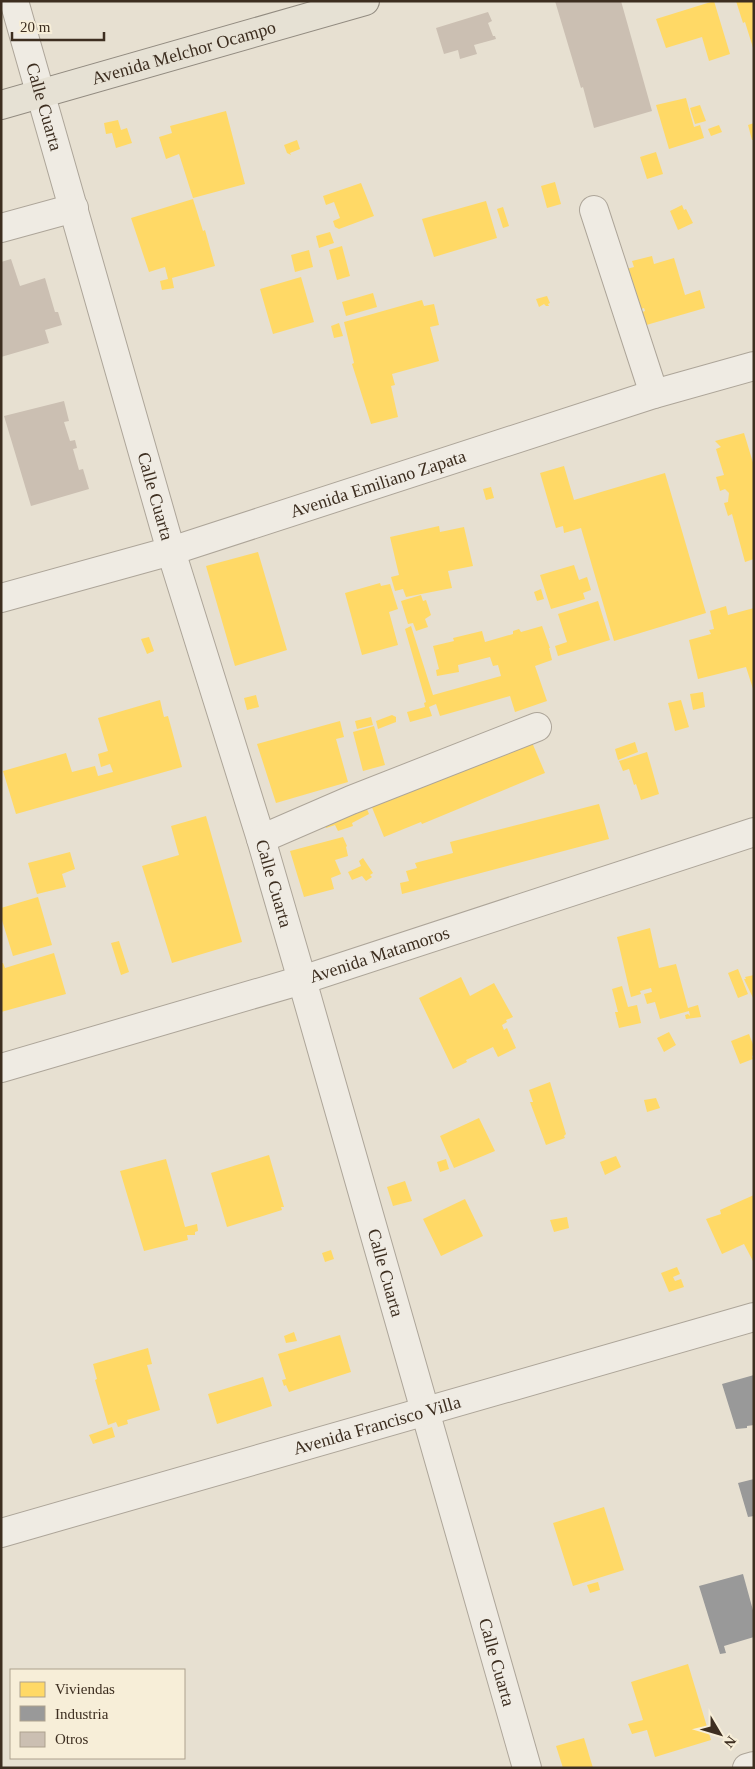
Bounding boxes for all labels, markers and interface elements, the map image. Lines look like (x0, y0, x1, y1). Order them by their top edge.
scale bar (12, 10, 105, 42)
street label: Avenida Melchor Ocampo (89, 17, 278, 89)
text: 20 m (20, 19, 51, 35)
street label: Calle Cuarta (22, 60, 66, 153)
street label: Avenida Emiliano Zapata (287, 446, 468, 522)
street label: Calle Cuarta (133, 450, 177, 543)
street label: Calle Cuarta (252, 837, 296, 930)
street label: Avenida Matamoros (307, 922, 452, 987)
street label: Calle Cuarta (364, 1226, 408, 1319)
street label: Avenida Francisco Villa (291, 1392, 463, 1459)
street label: Calle Cuarta (475, 1616, 519, 1708)
legend (10, 1669, 185, 1759)
text: Viviendas (55, 1681, 115, 1697)
text: Industria (55, 1706, 109, 1722)
north arrow (695, 1709, 745, 1759)
text: Otros (55, 1731, 88, 1747)
text: N (721, 1733, 739, 1750)

